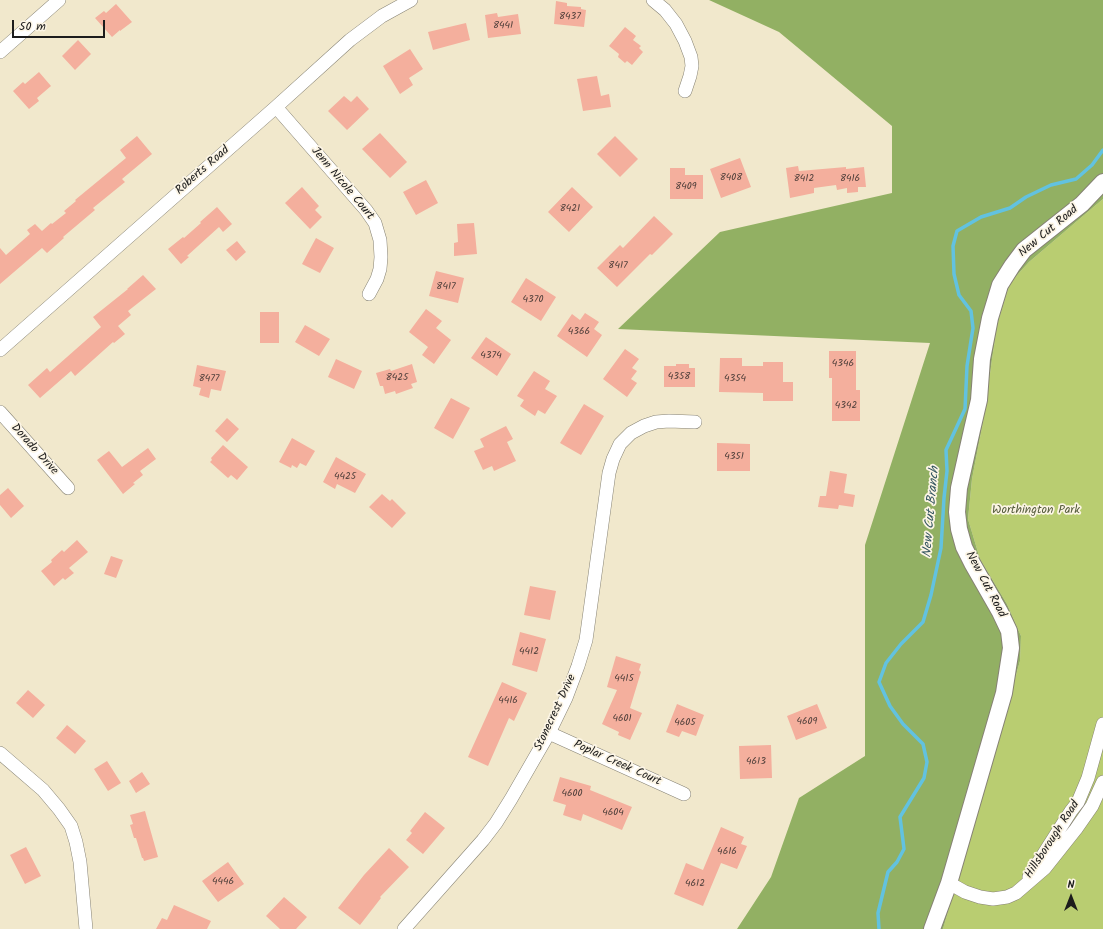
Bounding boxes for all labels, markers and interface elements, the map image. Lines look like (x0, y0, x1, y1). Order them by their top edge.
house number: 8437 (559, 11, 581, 23)
scale bar (14, 12, 107, 38)
text: 50 m (19, 17, 46, 36)
house number: 8441 (493, 20, 513, 32)
street label: Roberts Road (173, 144, 233, 198)
street label: Jenn Nicole Court (307, 145, 377, 223)
house number: 8408 (720, 172, 742, 184)
house number: 8412 (794, 173, 814, 185)
house number: 8416 (840, 173, 860, 185)
house number: 8409 (675, 181, 697, 193)
house number: 8421 (560, 203, 580, 215)
street label: New Cut Road (1016, 203, 1082, 261)
house number: 8417 (608, 260, 628, 272)
house number: 8417 (436, 281, 456, 293)
house number: 4370 (523, 294, 543, 306)
house number: 4366 (568, 326, 590, 338)
house number: 4374 (480, 350, 502, 362)
house number: 4346 (832, 358, 854, 370)
house number: 4358 (668, 371, 690, 383)
house number: 8425 (386, 372, 408, 384)
house number: 8477 (199, 373, 219, 385)
house number: 4354 (724, 373, 746, 385)
house number: 4342 (835, 400, 857, 412)
street label: Dorado Drive (7, 421, 61, 479)
house number: 4351 (724, 451, 744, 463)
water label: New Cut Branch (920, 466, 944, 558)
house number: 4425 (334, 471, 356, 483)
park label: Worthington Park (992, 504, 1080, 518)
street label: New Cut Road (962, 549, 1008, 621)
house number: 4412 (519, 646, 539, 658)
street label: Stonecrest Drive (532, 673, 580, 753)
house number: 4415 (614, 673, 634, 685)
house number: 4416 (498, 695, 518, 707)
house number: 4601 (612, 713, 632, 725)
house number: 4609 (797, 716, 817, 728)
house number: 4605 (674, 717, 696, 729)
street label: Poplar Creek Court (571, 738, 663, 790)
house number: 4613 (746, 756, 766, 768)
house number: 4600 (561, 788, 583, 800)
street label: Hillsborough Road (1023, 798, 1083, 882)
house number: 4604 (602, 807, 624, 819)
house number: 4616 (717, 846, 737, 858)
house number: 4446 (212, 876, 234, 888)
text: N (1068, 876, 1074, 894)
north arrow (1051, 877, 1091, 917)
house number: 4612 (685, 878, 705, 890)

